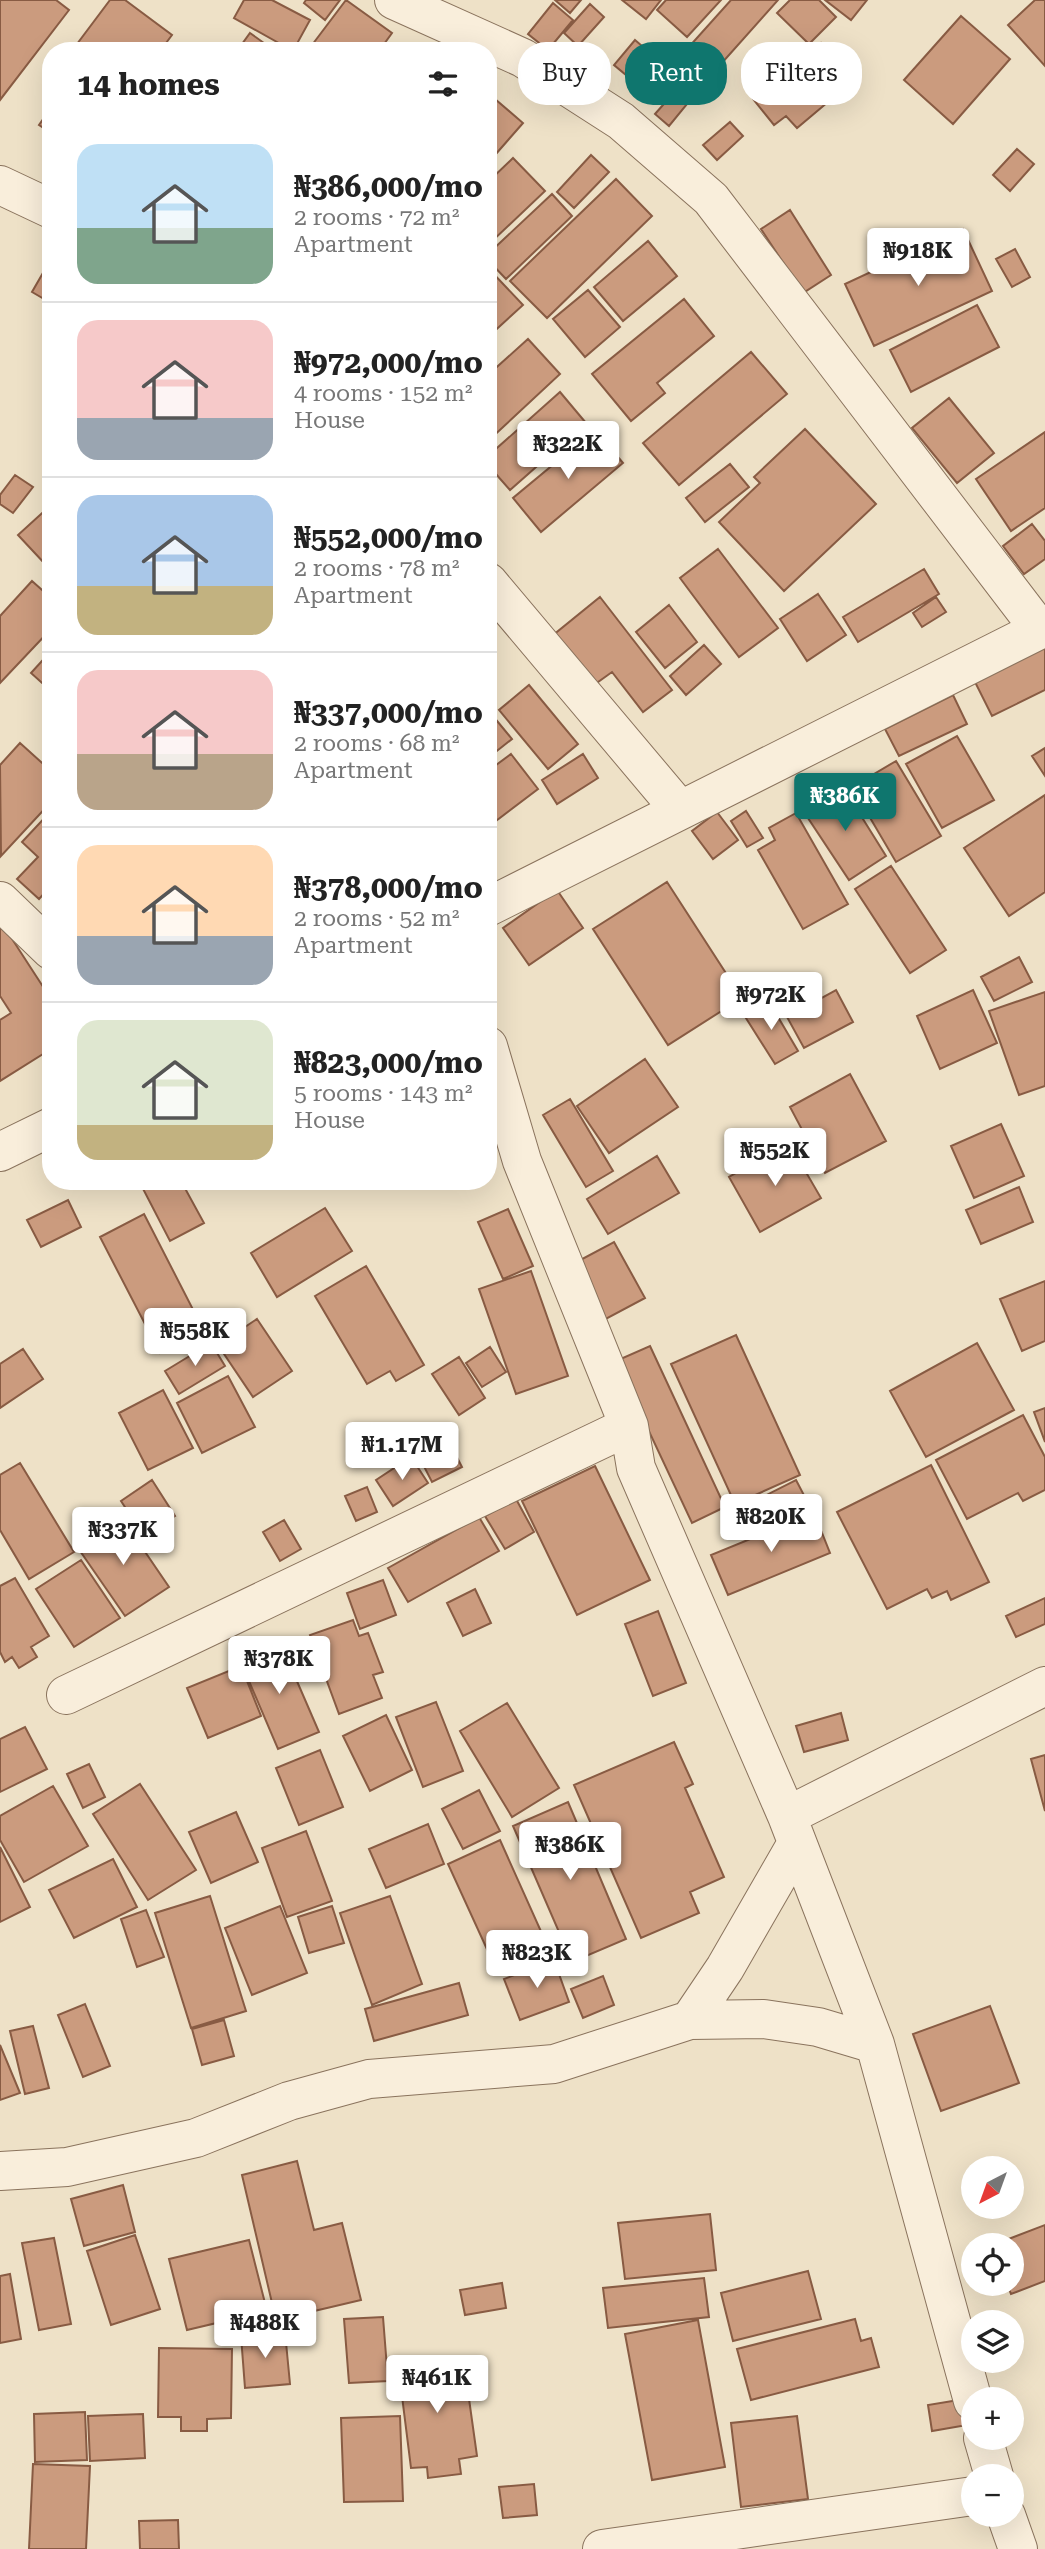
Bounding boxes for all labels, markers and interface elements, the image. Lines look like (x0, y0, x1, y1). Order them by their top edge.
chip: Buy (518, 42, 611, 105)
chip: Rent (625, 42, 727, 105)
chip: Filters (741, 42, 862, 105)
icon: filters (424, 65, 462, 103)
text: 14 homes (77, 67, 220, 102)
text: ₦386,000/mo (294, 169, 483, 204)
icon: home (133, 172, 217, 256)
text: 2 rooms · 72 m² (294, 204, 460, 231)
pin: ₦918K (869, 229, 967, 288)
text: Apartment (294, 231, 413, 258)
text: ₦918K (883, 237, 953, 264)
text: ₦972,000/mo (294, 345, 483, 380)
icon: home (133, 348, 217, 432)
text: 4 rooms · 152 m² (294, 380, 472, 407)
text: House (294, 407, 365, 434)
pin: ₦322K (519, 421, 617, 481)
text: ₦322K (533, 430, 603, 457)
text: ₦552,000/mo (294, 520, 483, 555)
icon: home (133, 523, 217, 607)
text: 2 rooms · 78 m² (294, 555, 460, 582)
text: Apartment (294, 582, 413, 609)
text: ₦337,000/mo (294, 695, 483, 730)
icon: home (133, 698, 217, 782)
text: 2 rooms · 68 m² (294, 730, 460, 757)
text: Apartment (294, 757, 413, 784)
pin: ₦386K (796, 774, 894, 833)
text: ₦386K (810, 782, 880, 809)
text: ₦378,000/mo (294, 870, 483, 905)
icon: home (133, 873, 217, 957)
text: 2 rooms · 52 m² (294, 905, 460, 932)
text: Apartment (294, 932, 413, 959)
pin: ₦972K (722, 972, 820, 1032)
text: ₦972K (736, 981, 806, 1008)
text: ₦823,000/mo (294, 1045, 483, 1080)
icon: home (133, 1048, 217, 1132)
text: 5 rooms · 143 m² (294, 1080, 472, 1107)
text: House (294, 1107, 365, 1134)
pin: ₦552K (726, 1128, 824, 1188)
text: ₦552K (740, 1137, 810, 1164)
pin: ₦558K (146, 1308, 244, 1368)
text: ₦558K (160, 1317, 230, 1344)
pin: ₦1.17M (345, 1422, 459, 1482)
text: ₦1.17M (362, 1431, 442, 1458)
pin: ₦820K (722, 1494, 820, 1554)
text: ₦820K (736, 1503, 806, 1530)
pin: ₦337K (74, 1508, 172, 1567)
text: ₦337K (88, 1516, 158, 1543)
pin: ₦378K (230, 1636, 328, 1696)
text: ₦378K (244, 1645, 314, 1672)
pin: ₦386K (521, 1822, 619, 1882)
text: ₦386K (535, 1831, 605, 1858)
pin: ₦823K (488, 1930, 586, 1990)
text: ₦823K (502, 1939, 572, 1966)
north arrow (961, 2156, 1024, 2219)
map controls (961, 2156, 1024, 2527)
button: locate (961, 2233, 1024, 2296)
pin: ₦488K (216, 2300, 314, 2360)
text: ₦488K (230, 2309, 300, 2336)
button: layers (961, 2310, 1024, 2373)
pin: ₦461K (388, 2356, 486, 2415)
text: ₦461K (402, 2364, 472, 2391)
button: + (961, 2387, 1024, 2450)
button: − (961, 2464, 1024, 2527)

